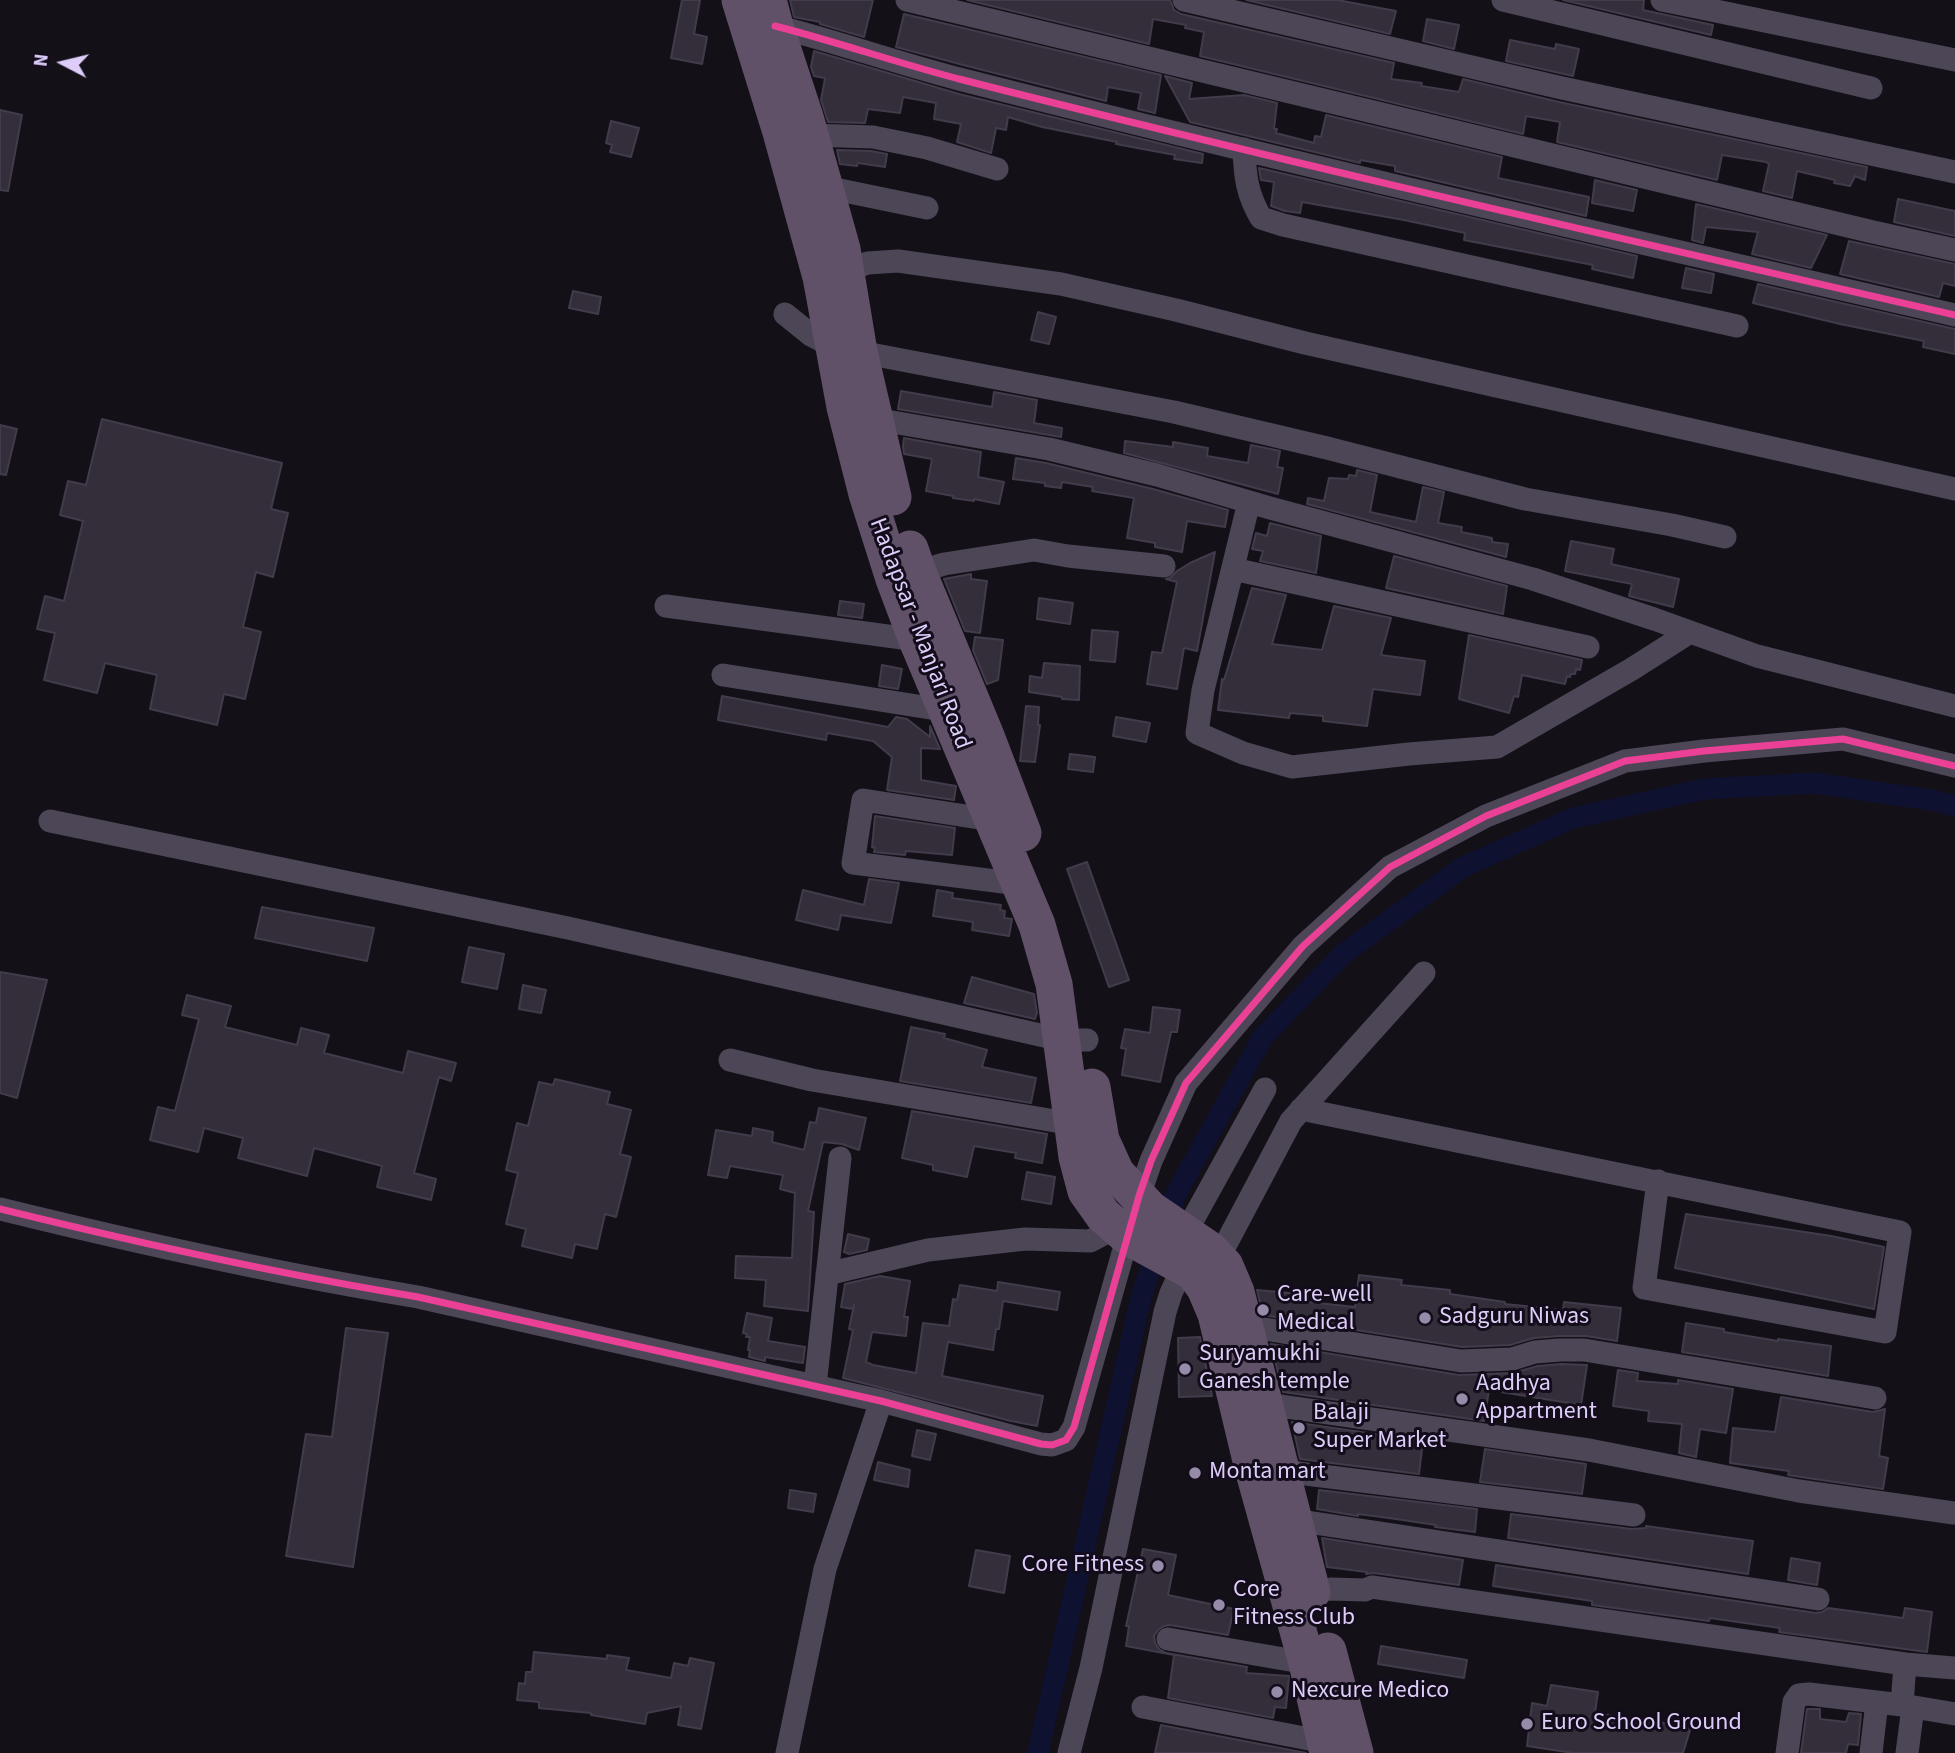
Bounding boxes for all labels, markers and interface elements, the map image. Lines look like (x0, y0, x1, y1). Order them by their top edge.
north arrow (28, 28, 98, 98)
text: N (27, 52, 56, 68)
street label: Hadapsar - Manjari Road (862, 514, 976, 754)
place label: Care-well Medical (1277, 1282, 1372, 1338)
marker: Care-well Medical (1255, 1302, 1271, 1318)
place label: Sadguru Niwas (1439, 1304, 1589, 1332)
marker: Sadguru Niwas (1417, 1310, 1433, 1326)
place label: Suryamukhi Ganesh temple (1199, 1341, 1350, 1397)
marker: Suryamukhi Ganesh temple (1177, 1361, 1193, 1377)
place label: Aadhya Appartment (1476, 1371, 1597, 1427)
marker: Aadhya Appartment (1454, 1391, 1470, 1407)
place label: Balaji Super Market (1313, 1400, 1446, 1456)
marker: Balaji Super Market (1291, 1420, 1307, 1436)
place label: Monta mart (1209, 1459, 1326, 1487)
marker: Monta mart (1187, 1465, 1203, 1481)
place label: Core Fitness (1021, 1552, 1144, 1580)
marker: Core Fitness (1150, 1558, 1166, 1574)
place label: Core Fitness Club (1233, 1577, 1355, 1633)
marker: Core Fitness Club (1211, 1597, 1227, 1613)
place label: Nexcure Medico (1291, 1678, 1449, 1706)
marker: Nexcure Medico (1269, 1684, 1285, 1700)
place label: Euro School Ground (1541, 1710, 1742, 1738)
marker: Euro School Ground (1519, 1716, 1535, 1732)

